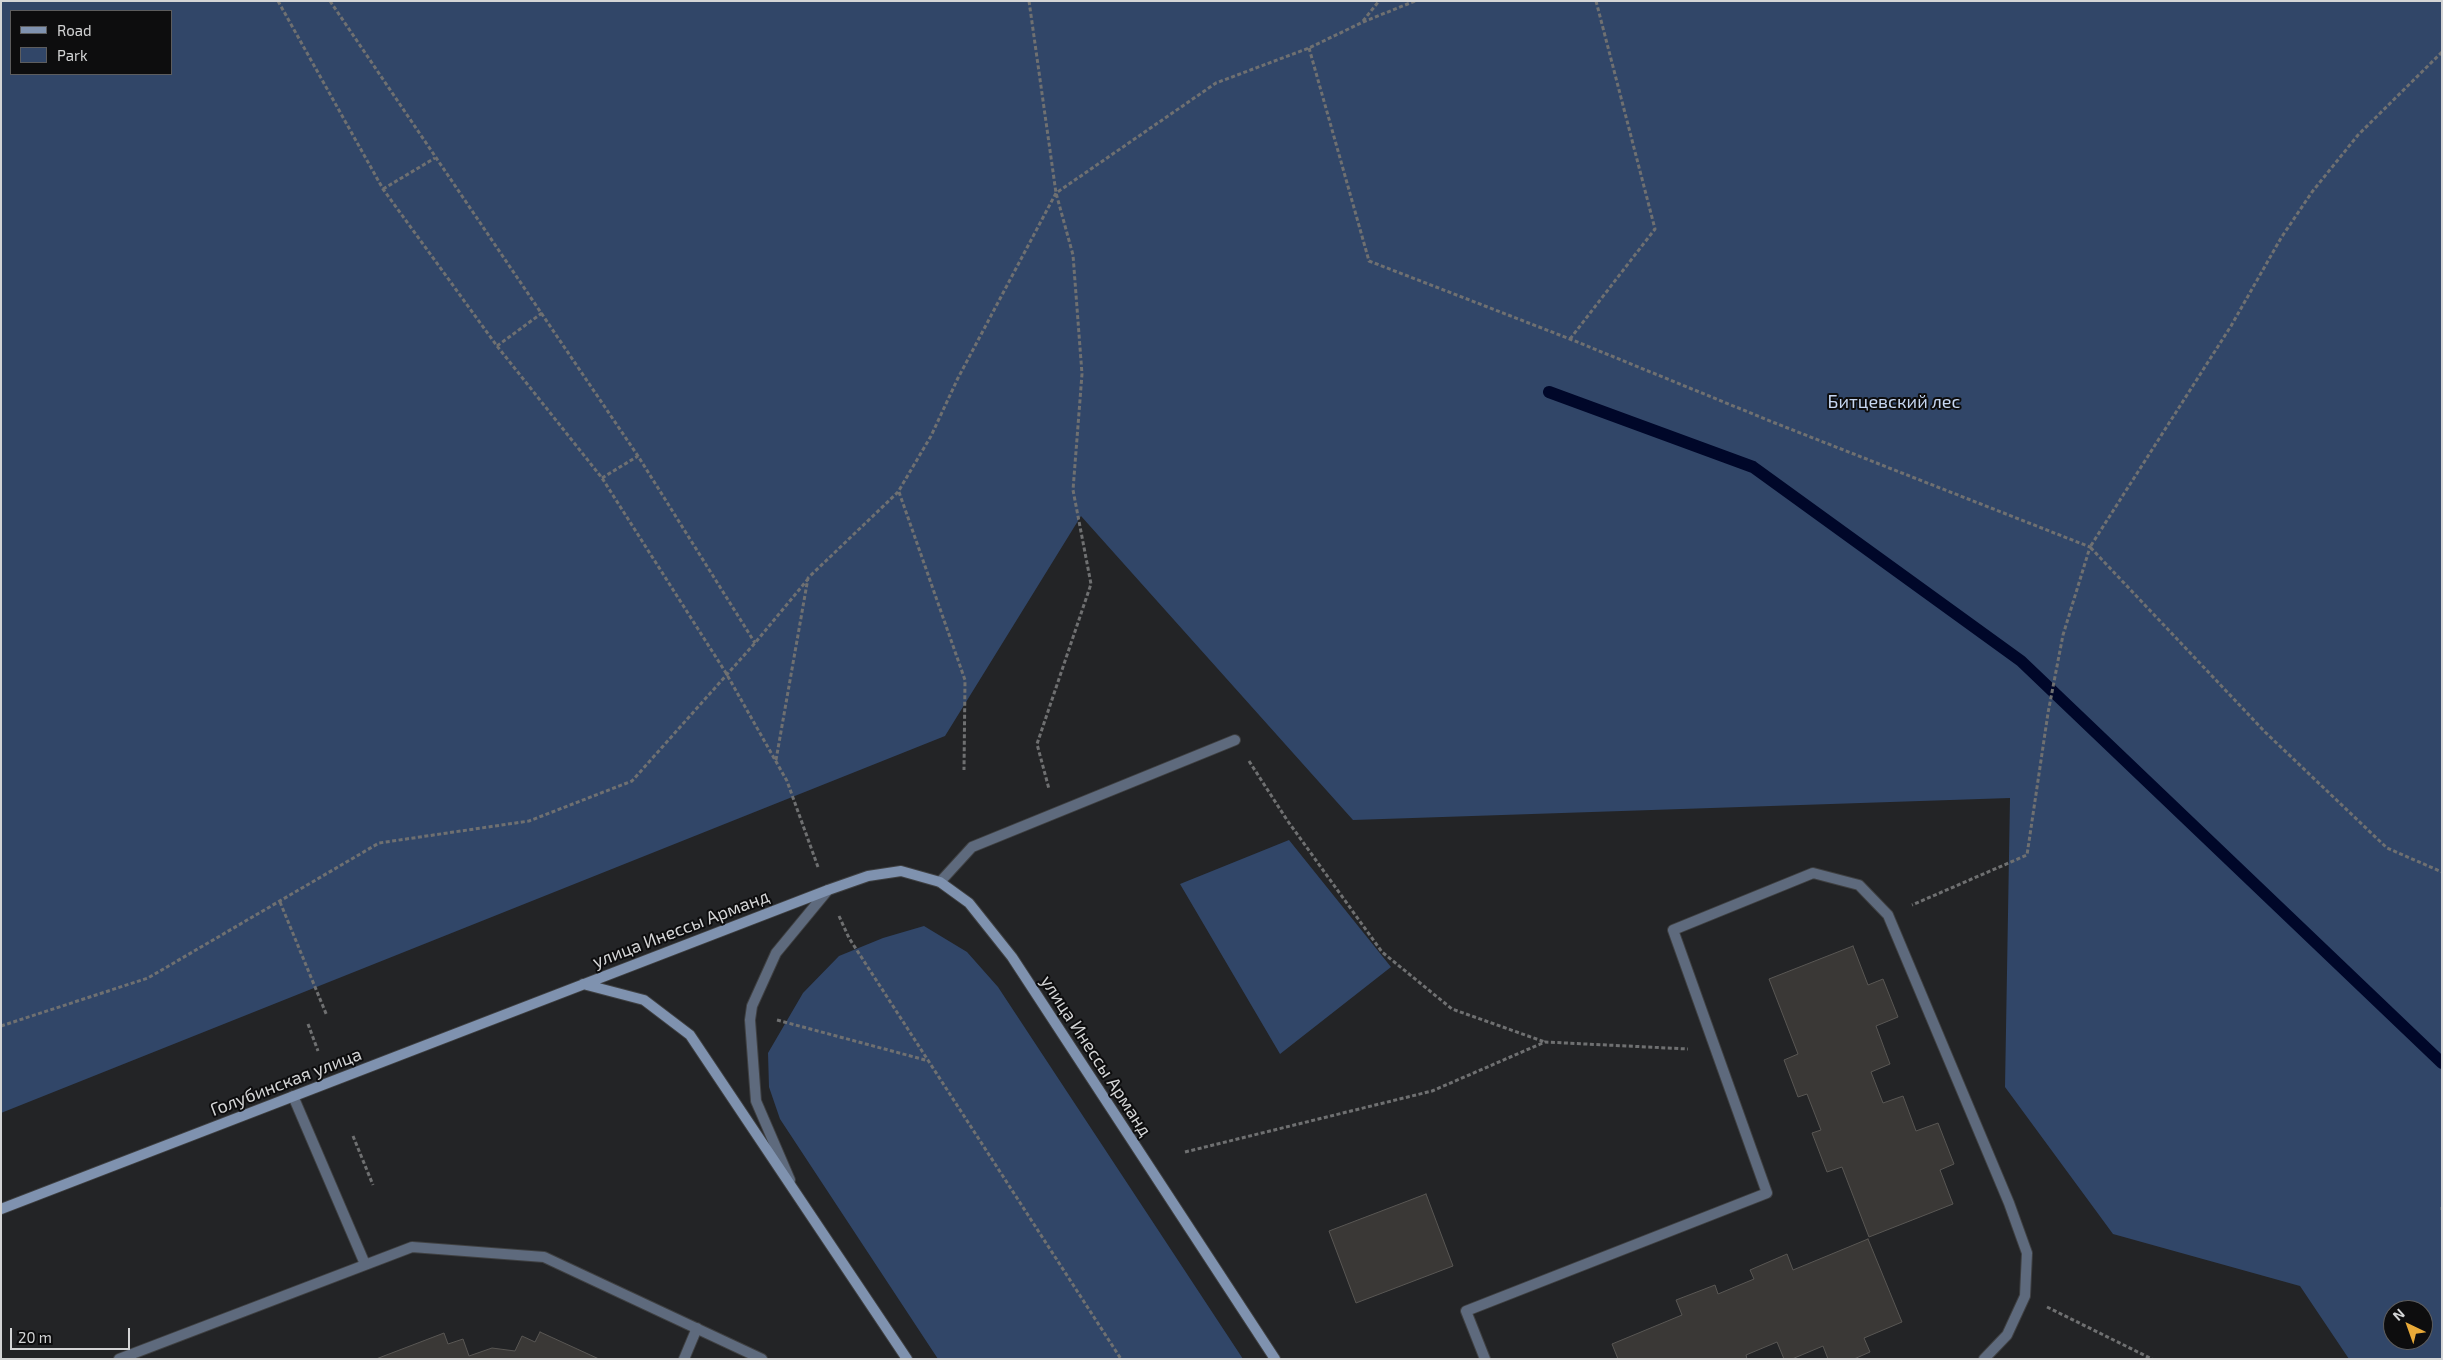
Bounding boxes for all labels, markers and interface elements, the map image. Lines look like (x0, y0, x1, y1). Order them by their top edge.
legend (10, 10, 172, 75)
text: Road (57, 21, 92, 39)
text: Park (57, 46, 88, 64)
park label: Битцевский лес (1828, 391, 1960, 413)
street label: улица Инессы Арманд (590, 885, 772, 973)
street label: улица Инессы Арманд (1036, 971, 1156, 1141)
street label: Голубинская улица (207, 1043, 365, 1121)
north arrow (2383, 1300, 2433, 1350)
text: N (2389, 1305, 2408, 1324)
scale bar (12, 1318, 132, 1350)
text: 20 m (18, 1328, 52, 1346)

